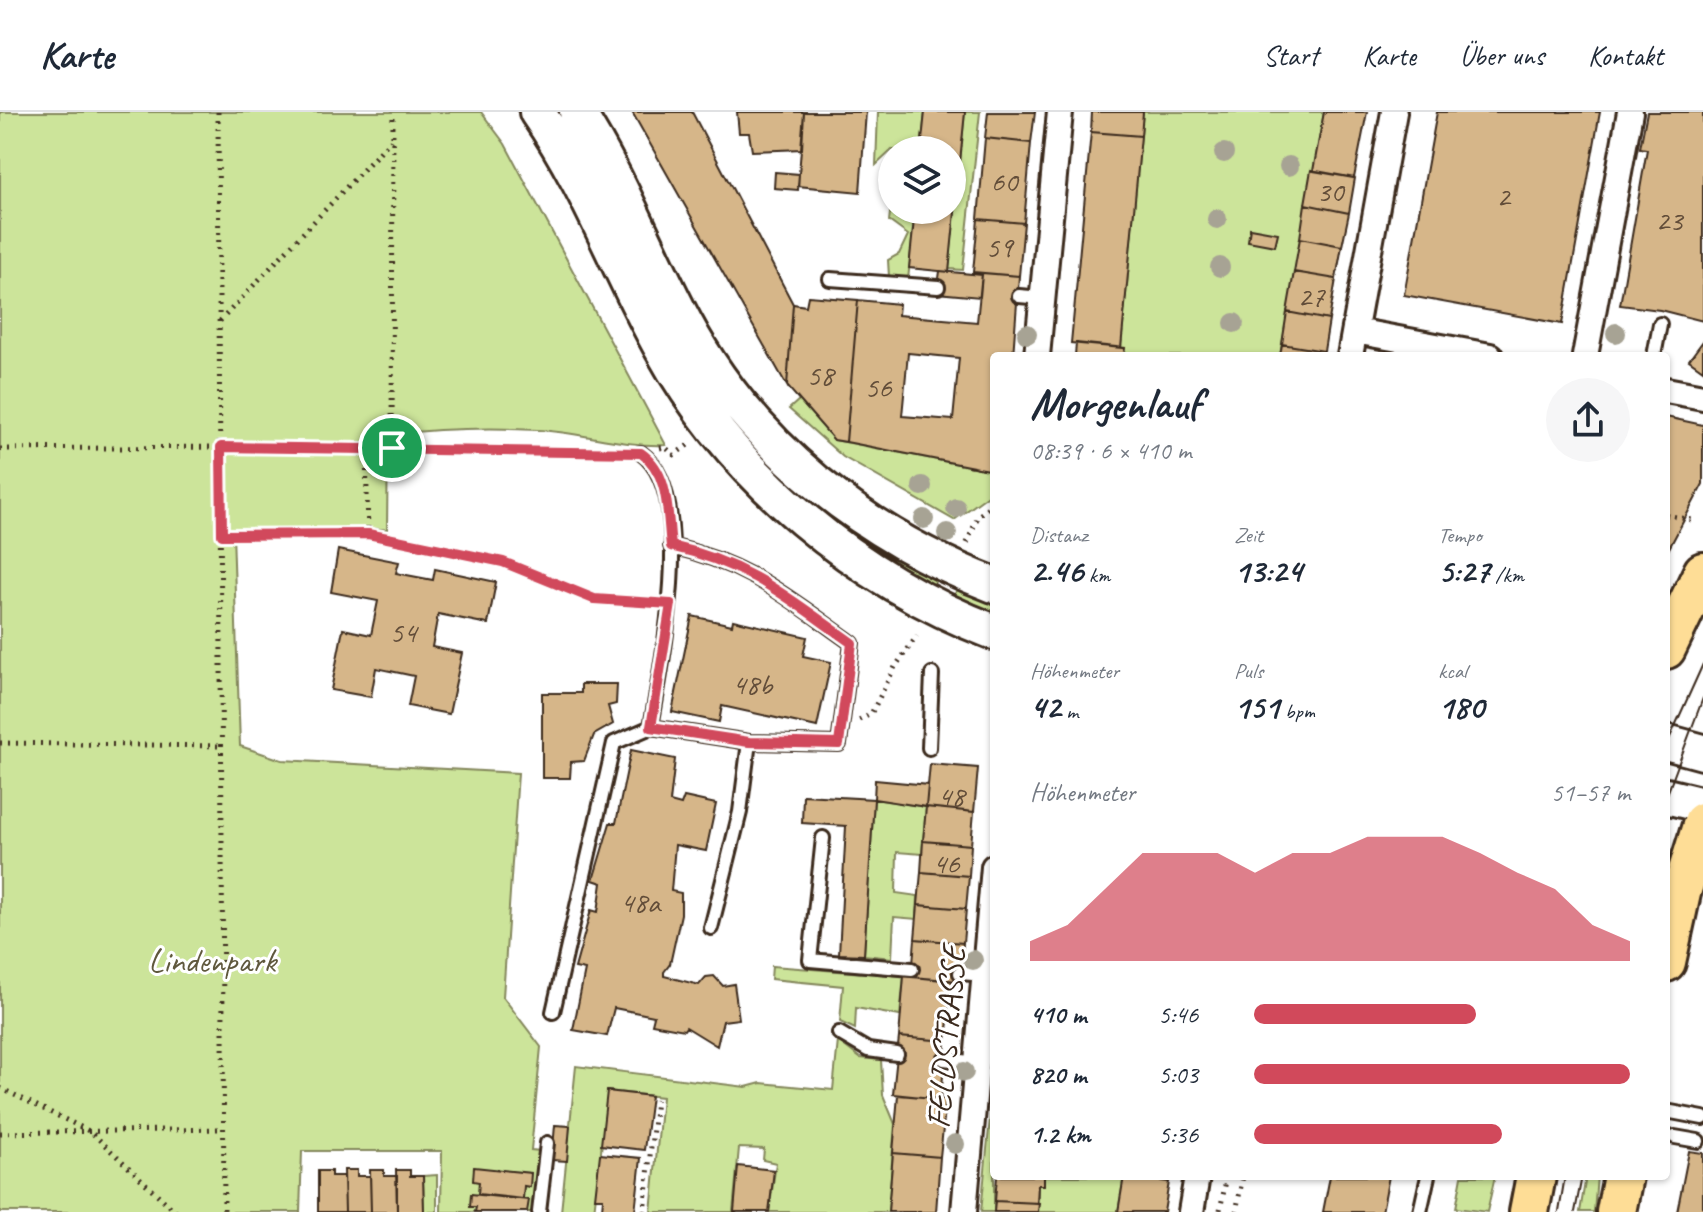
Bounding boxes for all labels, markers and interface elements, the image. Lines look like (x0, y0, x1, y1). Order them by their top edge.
text: Karte (40, 32, 114, 79)
text: Start (1263, 38, 1318, 73)
text: Karte (1362, 38, 1416, 73)
text: Über uns (1460, 38, 1544, 73)
text: Kontakt (1588, 38, 1663, 73)
map controls (878, 136, 966, 224)
button: layers (878, 136, 966, 224)
house number: 60 (991, 162, 1020, 200)
house number: 30 (1317, 172, 1346, 210)
house number: 2 (1496, 177, 1512, 215)
house number: 23 (1656, 201, 1685, 239)
house number: 59 (986, 228, 1015, 266)
house number: 27 (1298, 277, 1326, 315)
house number: 58 (807, 356, 836, 394)
house number: 56 (865, 368, 893, 406)
text: Morgenlauf (1030, 376, 1201, 431)
button: share (1546, 378, 1630, 462)
pin (358, 414, 426, 482)
icon: arrive (370, 426, 414, 470)
text: 08:39 · 6 × 410 m (1030, 434, 1191, 467)
text: Distanz (1030, 521, 1088, 549)
text: Zeit (1234, 521, 1263, 549)
text: Tempo (1438, 521, 1482, 549)
text: 2.46 (1030, 549, 1083, 592)
text: 13:24 (1234, 549, 1302, 592)
text: 5:27 (1438, 549, 1490, 592)
text: km (1083, 561, 1110, 589)
text: /km (1490, 561, 1524, 589)
house number: 54 (390, 613, 419, 651)
text: Höhenmeter (1030, 657, 1119, 685)
text: Puls (1234, 657, 1263, 685)
text: kcal (1438, 657, 1467, 685)
house number: 48b (732, 665, 774, 703)
text: 42 (1030, 685, 1061, 728)
text: 151 (1234, 685, 1279, 728)
text: 180 (1438, 685, 1484, 728)
text: m (1061, 697, 1078, 725)
text: bpm (1279, 697, 1315, 725)
text: Höhenmeter (1030, 776, 1135, 809)
text: 51–57 m (1551, 776, 1630, 809)
house number: 48 (938, 777, 967, 815)
house number: 46 (933, 844, 961, 882)
house number: 48a (620, 883, 662, 921)
park label: Lindenpark (148, 939, 278, 982)
street label: FELDSTRASSE (916, 940, 975, 1130)
text: 410 m (1030, 998, 1086, 1031)
text: 5:46 (1158, 998, 1198, 1031)
text: 820 m (1030, 1058, 1086, 1091)
text: 5:03 (1158, 1058, 1198, 1091)
text: 1.2 km (1030, 1118, 1090, 1151)
text: 5:36 (1158, 1118, 1198, 1151)

